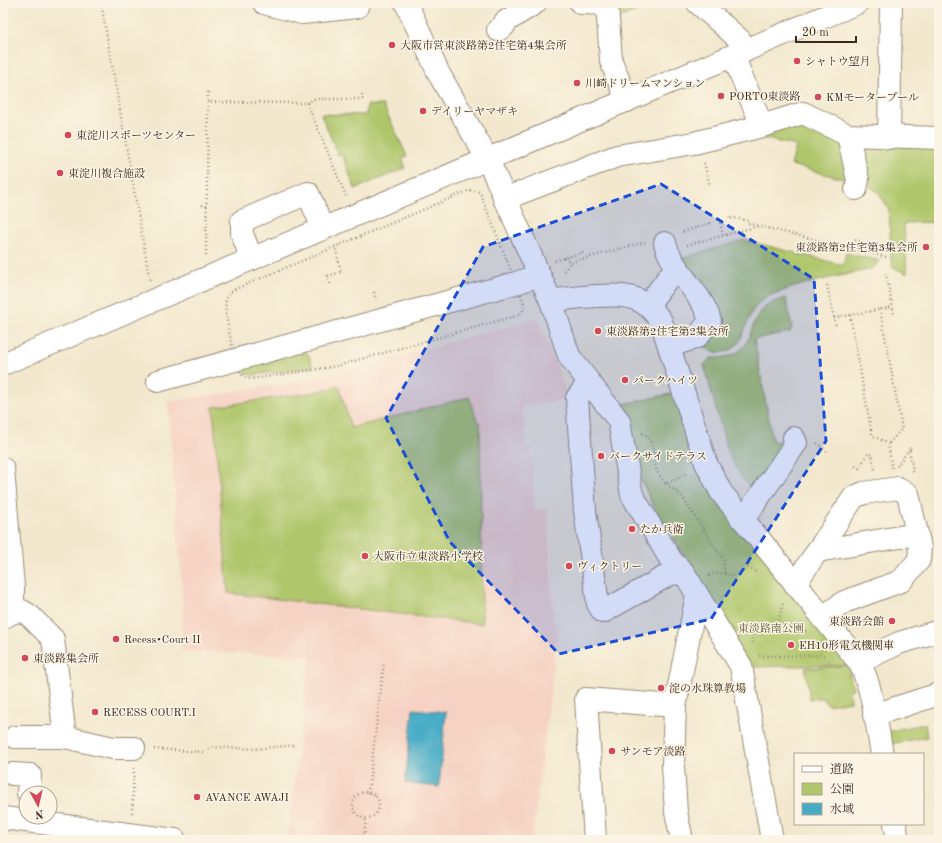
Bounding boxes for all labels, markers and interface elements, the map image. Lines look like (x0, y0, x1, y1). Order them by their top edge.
scale bar (796, 18, 856, 44)
text: 20 m (802, 27, 829, 39)
place label: 大阪市営東淡路第2住宅第4集会所 (400, 39, 567, 52)
marker: 大阪市営東淡路第2住宅第4集会所 (387, 40, 397, 50)
place label: シャトウ望月 (805, 55, 871, 68)
marker: シャトウ望月 (792, 56, 802, 66)
place label: 川崎ドリームマンション (585, 77, 705, 90)
marker: 川崎ドリームマンション (572, 78, 582, 88)
place label: PORTO東淡路 (729, 90, 801, 103)
marker: PORTO東淡路 (716, 91, 726, 101)
marker: KMモータープール (813, 92, 823, 102)
place label: KMモータープール (826, 92, 919, 104)
marker: デイリーヤマザキ (418, 106, 428, 116)
place label: デイリーヤマザキ (431, 106, 518, 118)
place label: 東淀川スポーツセンター (76, 129, 196, 142)
marker: 東淀川スポーツセンター (63, 130, 73, 140)
place label: 東淀川複合施設 (68, 167, 145, 180)
marker: 東淀川複合施設 (55, 168, 65, 178)
place label: 東淡路第2住宅第3集会所 (795, 241, 918, 254)
marker: 東淡路第2住宅第3集会所 (921, 242, 931, 252)
place label: 東淡路第2住宅第2集会所 (606, 325, 729, 338)
marker: 東淡路第2住宅第2集会所 (593, 326, 603, 336)
marker: パークハイツ (620, 375, 630, 385)
place label: パークハイツ (633, 375, 698, 387)
marker: パークサイドテラス (596, 451, 606, 461)
place label: パークサイドテラス (609, 451, 707, 463)
place label: たか兵衛 (640, 523, 684, 536)
marker: たか兵衛 (627, 524, 637, 534)
place label: 大阪市立東淡路小学校 (373, 550, 483, 563)
marker: 大阪市立東淡路小学校 (360, 551, 370, 561)
place label: ヴィクトリー (577, 560, 642, 573)
marker: ヴィクトリー (564, 561, 574, 571)
place label: 東淡路会館 (829, 615, 884, 628)
marker: 東淡路会館 (887, 616, 897, 626)
park label: 東淡路南公園 (738, 622, 804, 635)
marker: Recess•Court II (111, 634, 121, 644)
place label: Recess•Court II (124, 635, 201, 646)
place label: EH10形電気機関車 (799, 639, 894, 652)
marker: EH10形電気機関車 (786, 640, 796, 650)
place label: 東淡路集会所 (33, 652, 99, 665)
marker: 東淡路集会所 (20, 653, 30, 663)
place label: 淀の水珠算教場 (669, 682, 746, 695)
marker: 淀の水珠算教場 (656, 683, 666, 693)
marker: RECESS COURT.I (90, 707, 100, 717)
place label: RECESS COURT.I (103, 708, 196, 719)
place label: サンモア淡路 (620, 745, 685, 758)
marker: サンモア淡路 (607, 746, 617, 756)
legend (794, 753, 924, 825)
text: 道路 (830, 762, 854, 776)
text: 公園 (830, 783, 854, 796)
north arrow (18, 785, 58, 825)
marker: AVANCE AWAJI (192, 792, 202, 802)
place label: AVANCE AWAJI (205, 793, 289, 804)
text: 水域 (830, 802, 854, 816)
text: N (34, 807, 44, 820)

